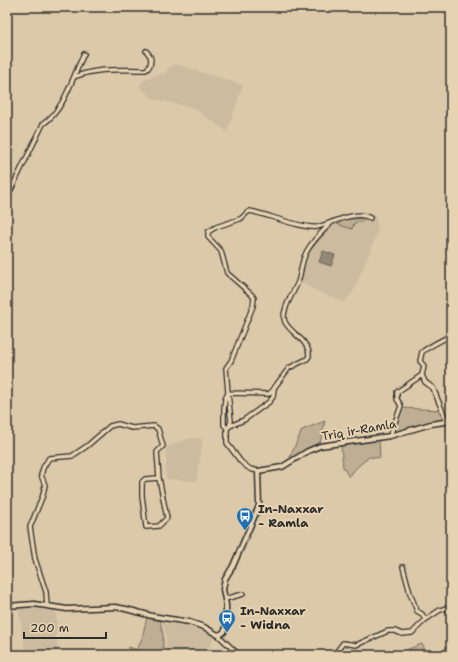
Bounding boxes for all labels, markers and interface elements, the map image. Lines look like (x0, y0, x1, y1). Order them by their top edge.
street label: Triq ir-Ramla (320, 415, 398, 444)
place label: In-Naxxar - Ramla (258, 501, 324, 531)
bus stop icon: In-Naxxar - Ramla (235, 506, 255, 531)
place label: In-Naxxar - Widna (240, 603, 306, 633)
bus stop icon: In-Naxxar - Widna (217, 608, 237, 633)
scale bar (24, 614, 106, 640)
text: 200 m (30, 620, 69, 636)

